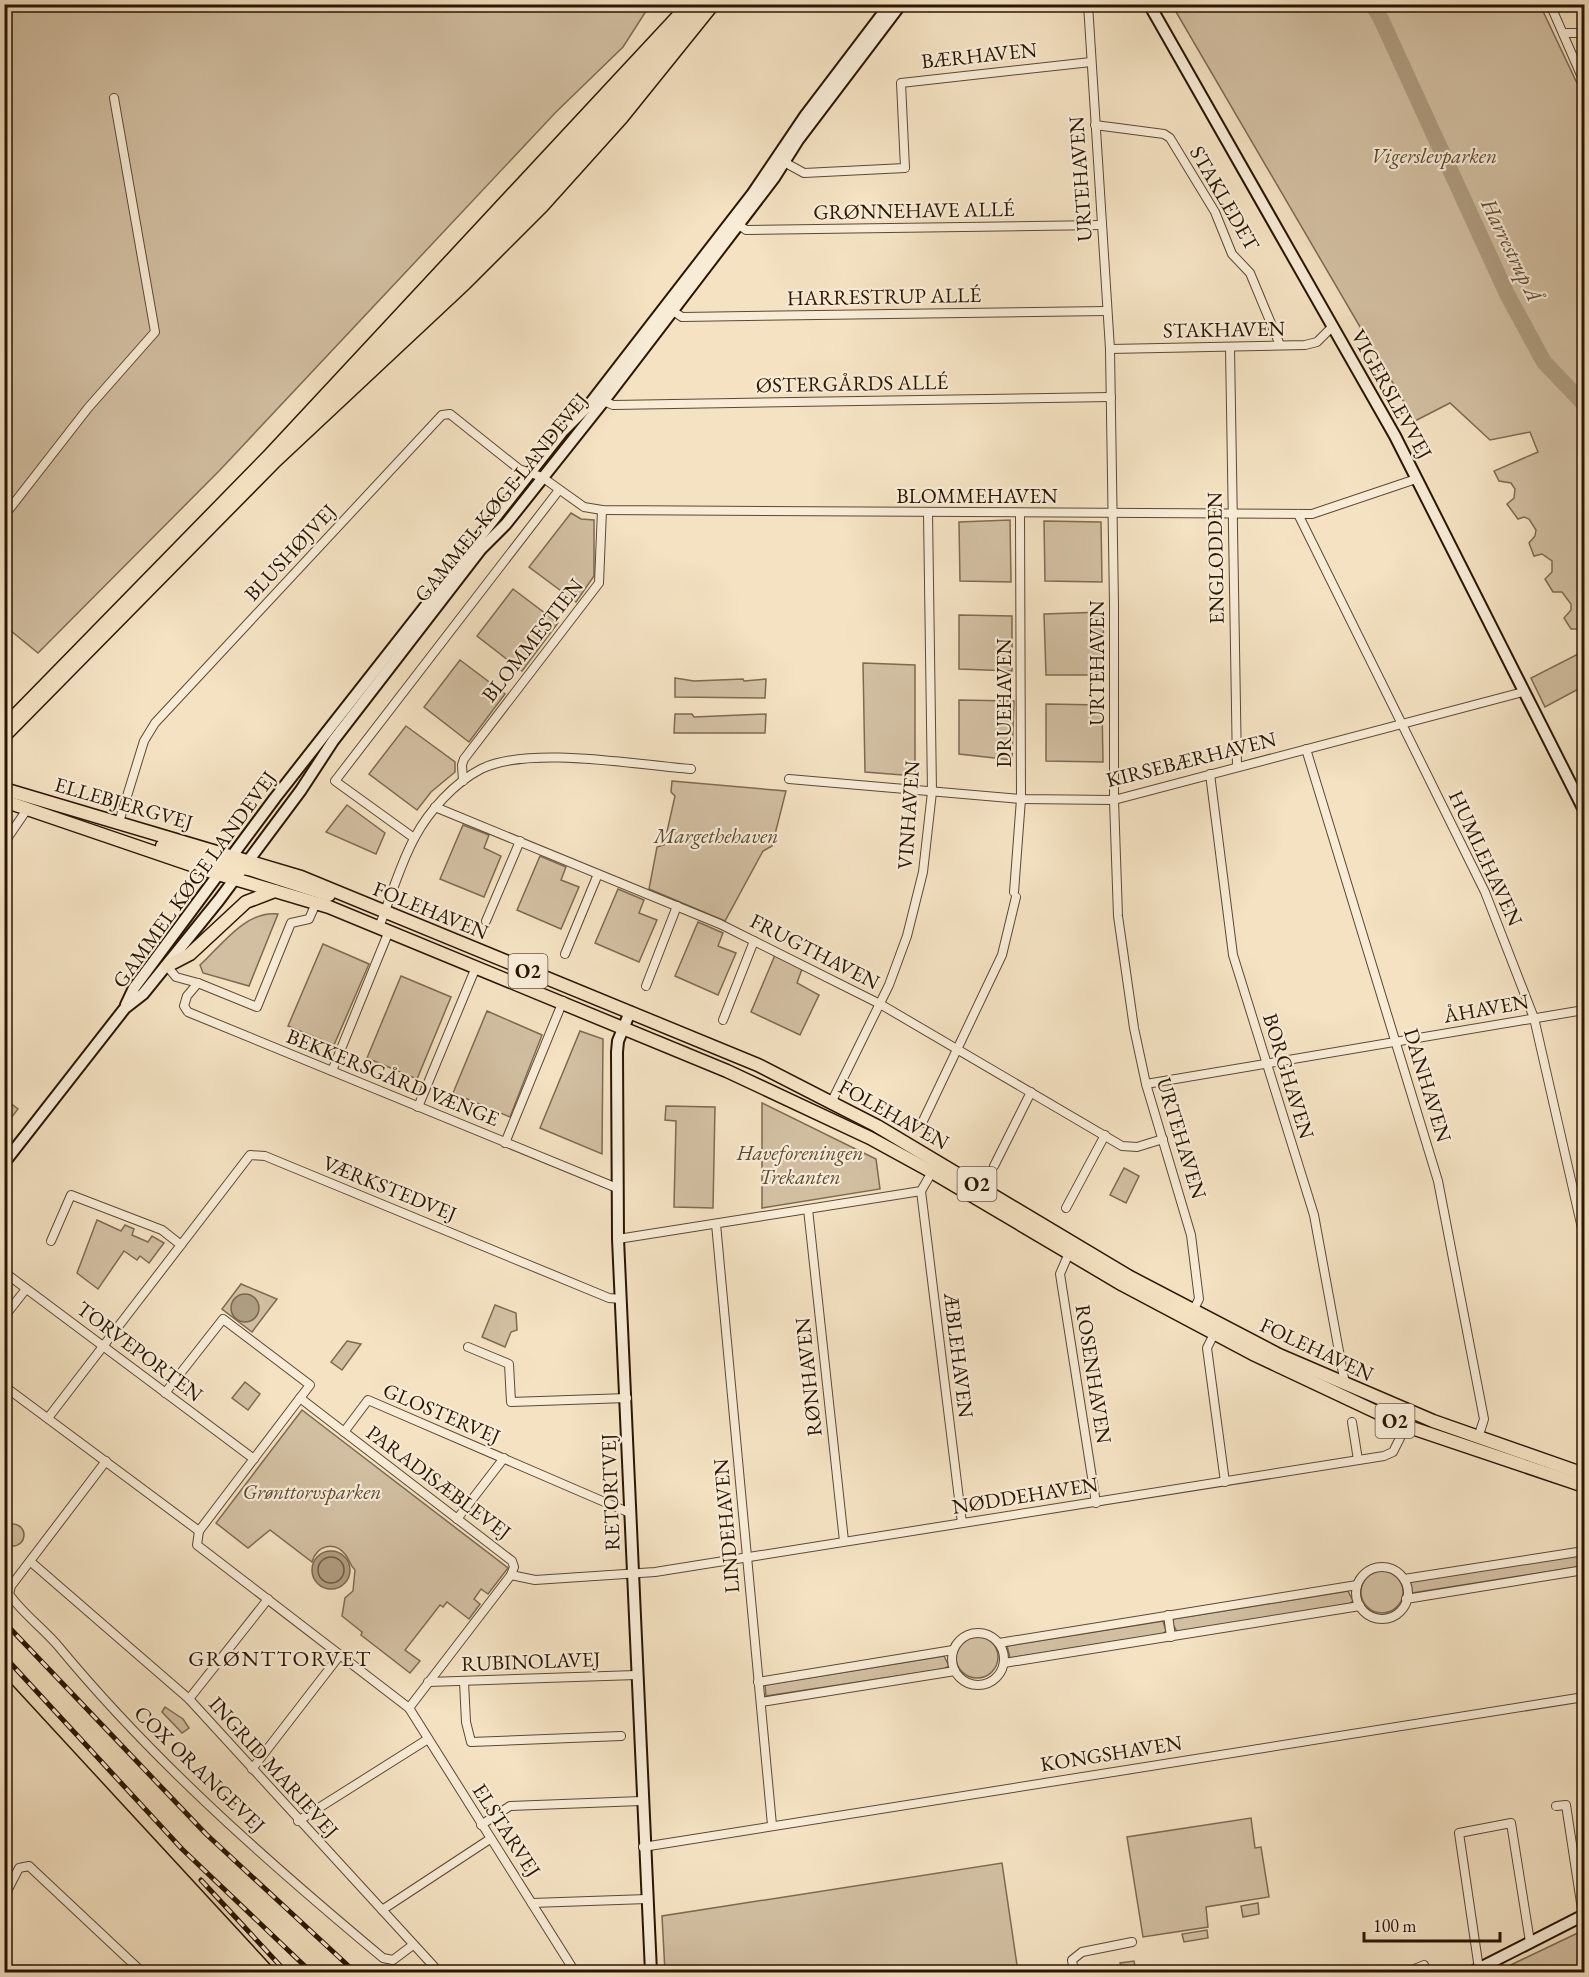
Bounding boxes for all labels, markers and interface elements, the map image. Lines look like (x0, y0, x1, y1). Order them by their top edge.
street label: BÆRHAVEN (920, 35, 1038, 74)
street label: URTEHAVEN (1062, 115, 1098, 243)
street label: STAKLEDET (1184, 141, 1266, 256)
park label: Vigerslevparken (1371, 142, 1497, 169)
water label: Harrestrup Å (1474, 193, 1550, 308)
street label: GRØNNEHAVE ALLÉ (813, 195, 1015, 225)
street label: HARRESTRUP ALLÉ (787, 281, 982, 311)
street label: STAKHAVEN (1163, 314, 1286, 344)
street label: VIGERSLEVVEJ (1345, 324, 1439, 464)
street label: ØSTERGÅRDS ALLÉ (756, 368, 949, 398)
street label: GAMMEL KØGE LANDEVEJ (408, 387, 594, 607)
street label: BLOMMEHAVEN (896, 482, 1058, 509)
street label: ENGLODDEN (1200, 491, 1230, 624)
street label: BLUSHØJVEJ (238, 498, 342, 606)
street label: BLOMMESTIEN (475, 572, 589, 707)
street label: URTEHAVEN (1083, 600, 1110, 726)
street label: DRUEHAVEN (990, 638, 1017, 768)
street label: KIRSEBÆRHAVEN (1103, 725, 1279, 793)
street label: VINHAVEN (891, 759, 925, 870)
street label: GAMMEL KØGE LANDEVEJ (106, 765, 282, 993)
street label: ELLEBJERGVEJ (52, 770, 196, 836)
street label: HUMLEHAVEN (1443, 786, 1529, 931)
park label: Margethehaven (652, 822, 778, 849)
street label: FOLEHAVEN (369, 875, 493, 946)
street label: FRUGTHAVEN (746, 907, 885, 995)
road number: O2 (508, 954, 548, 988)
street label: ÅHAVEN (1440, 987, 1531, 1029)
street label: BORGHAVEN (1257, 1010, 1321, 1142)
street label: BEKKERSGÅRD VÆNGE (283, 1022, 503, 1132)
street label: DANHAVEN (1398, 1025, 1458, 1146)
street label: FOLEHAVEN (834, 1073, 954, 1156)
street label: URTEHAVEN (1151, 1074, 1213, 1202)
park label: Haveforeningen Trekanten (736, 1139, 863, 1190)
street label: VÆRKSTEDVEJ (319, 1149, 461, 1227)
road number: O2 (958, 1167, 996, 1201)
street label: ÆBLEHAVEN (938, 1290, 980, 1420)
street label: TORVEPORTEN (71, 1295, 209, 1408)
street label: ROSENHAVEN (1070, 1303, 1118, 1446)
street label: FOLEHAVEN (1256, 1311, 1378, 1387)
street label: RØNHAVEN (788, 1316, 828, 1438)
street label: GLOSTERVEJ (379, 1376, 505, 1450)
road number: O2 (1376, 1404, 1414, 1438)
street label: PARADISÆBLEVEJ (361, 1419, 517, 1545)
street label: RETORTVEJ (594, 1433, 626, 1551)
street label: LINDEHAVEN (707, 1457, 745, 1594)
street label: NØDDEHAVEN (950, 1470, 1100, 1520)
park label: Grønttorvsparken (243, 1478, 381, 1505)
district label: GRØNTTORVET (188, 1644, 372, 1673)
street label: RUBINOLAVEJ (461, 1645, 601, 1677)
street label: INGRID MARIEVEJ (203, 1690, 345, 1844)
street label: COX ORANGEVEJ (129, 1699, 271, 1839)
street label: KONGSHAVEN (1038, 1728, 1184, 1778)
street label: ELSTARVEJ (467, 1778, 547, 1882)
scale bar (1364, 1905, 1500, 1943)
text: 100 m (1373, 1914, 1417, 1937)

